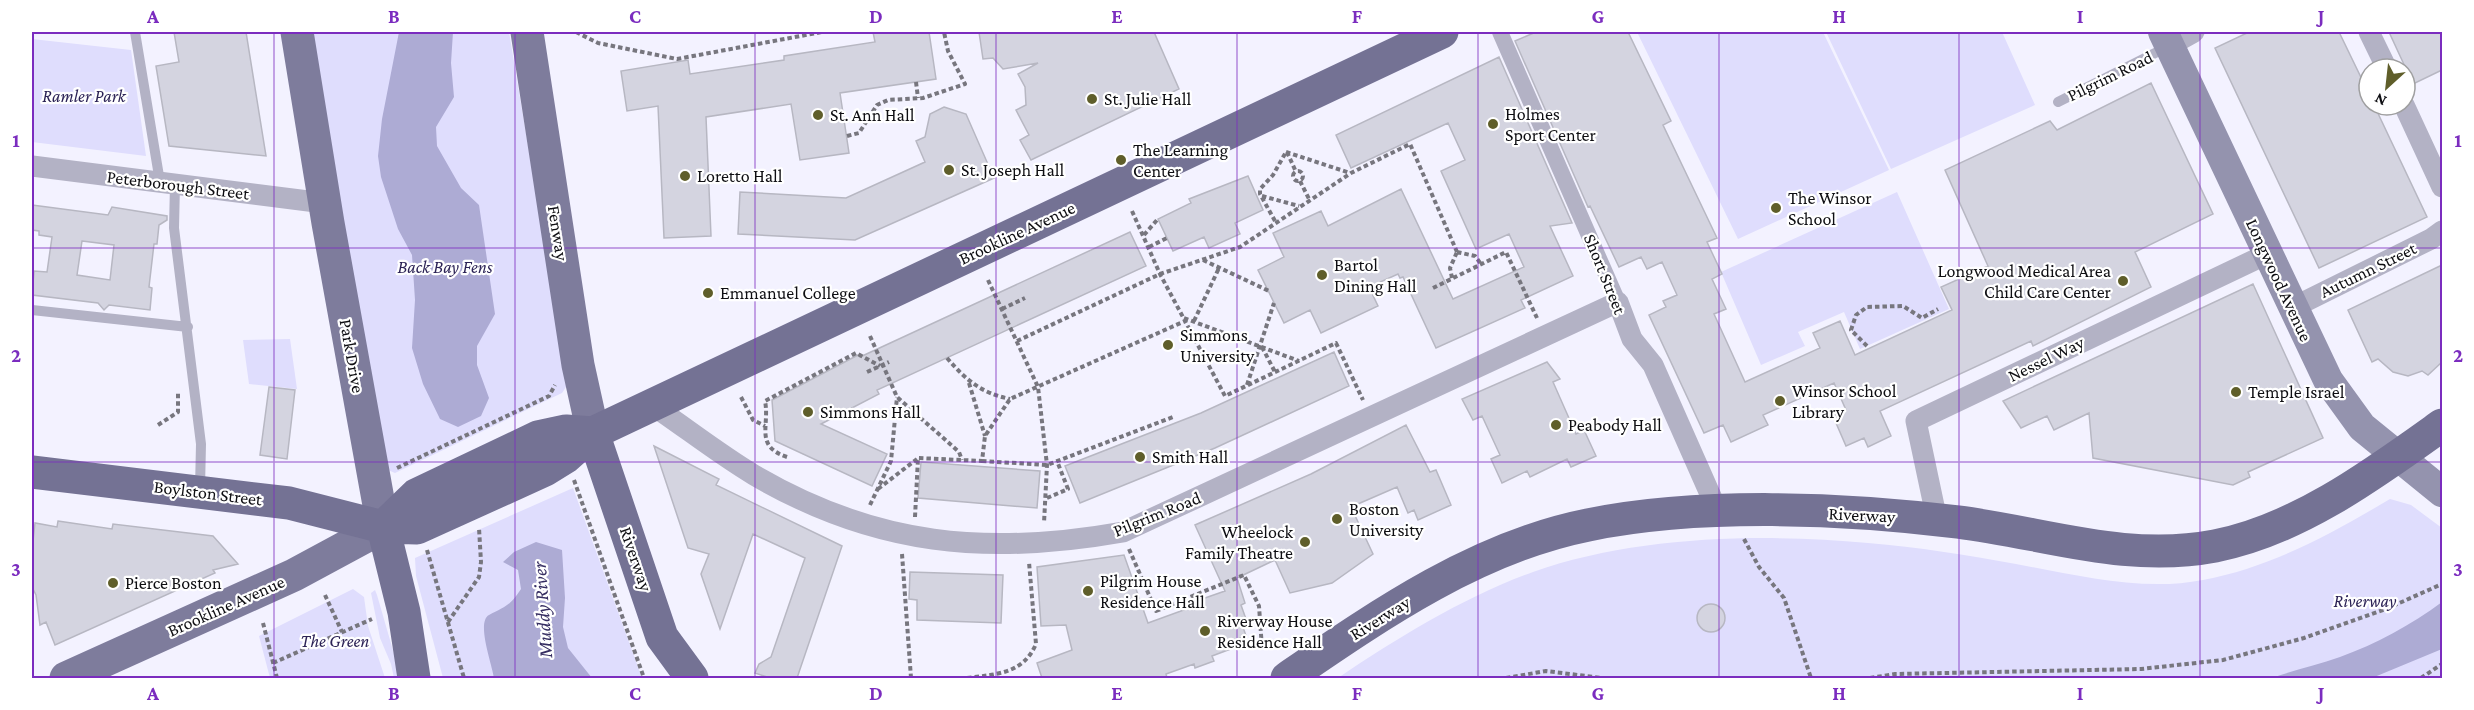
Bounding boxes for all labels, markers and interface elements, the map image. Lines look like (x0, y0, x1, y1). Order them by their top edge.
text: A (146, 5, 160, 27)
text: B (388, 5, 400, 27)
text: C (629, 5, 641, 27)
text: D (869, 5, 883, 27)
text: E (1111, 5, 1123, 27)
text: F (1352, 5, 1363, 27)
text: G (1592, 5, 1605, 27)
text: H (1832, 5, 1846, 27)
text: I (2077, 5, 2084, 27)
text: J (2316, 5, 2325, 27)
street label: Pilgrim Road (2064, 46, 2156, 105)
north arrow (2357, 57, 2417, 117)
park label: Ramler Park (42, 86, 127, 106)
place label: St. Julie Hall (1104, 89, 1191, 109)
text: N (2372, 90, 2389, 110)
marker: St. Julie Hall (1085, 92, 1099, 106)
place label: Holmes Sport Center (1505, 104, 1596, 145)
place label: St. Ann Hall (830, 105, 915, 125)
marker: St. Ann Hall (811, 108, 825, 122)
marker: Holmes Sport Center (1486, 117, 1500, 131)
text: 1 (12, 129, 20, 151)
text: 1 (2454, 129, 2462, 151)
place label: The Learning Center (1133, 140, 1228, 181)
marker: The Learning Center (1114, 153, 1128, 167)
place label: St. Joseph Hall (961, 160, 1064, 180)
marker: St. Joseph Hall (942, 163, 956, 177)
street label: Peterborough Street (106, 166, 251, 204)
place label: Loretto Hall (697, 166, 783, 186)
marker: Loretto Hall (678, 169, 692, 183)
place label: The Winsor School (1788, 188, 1872, 229)
street label: Brookline Avenue (956, 197, 1078, 269)
marker: The Winsor School (1769, 201, 1783, 215)
street label: Fenway (544, 204, 572, 263)
street label: Longwood Avenue (2242, 215, 2316, 345)
street label: Short Street (1580, 231, 1631, 318)
street label: Autumn Street (2317, 238, 2420, 302)
place label: Bartol Dining Hall (1334, 255, 1417, 296)
park label: Back Bay Fens (398, 257, 493, 277)
place label: Longwood Medical Area Child Care Center (1938, 261, 2112, 302)
marker: Bartol Dining Hall (1315, 268, 1329, 282)
marker: Longwood Medical Area Child Care Center (2116, 274, 2130, 288)
place label: Emmanuel College (720, 283, 856, 303)
marker: Emmanuel College (701, 286, 715, 300)
street label: Park Drive (336, 318, 368, 395)
place label: Simmons University (1180, 325, 1255, 366)
street label: Nessel Way (2005, 332, 2088, 386)
marker: Simmons University (1161, 338, 1175, 352)
text: 2 (11, 344, 21, 366)
text: 2 (2453, 344, 2463, 366)
place label: Winsor School Library (1792, 381, 1897, 422)
place label: Temple Israel (2248, 382, 2345, 402)
marker: Temple Israel (2229, 385, 2243, 399)
marker: Winsor School Library (1773, 394, 1787, 408)
place label: Simmons Hall (820, 402, 921, 422)
marker: Simmons Hall (801, 405, 815, 419)
place label: Peabody Hall (1568, 415, 1662, 435)
marker: Peabody Hall (1549, 418, 1563, 432)
place label: Smith Hall (1152, 447, 1228, 467)
marker: Smith Hall (1133, 450, 1147, 464)
street label: Boylston Street (153, 476, 264, 510)
street label: Pilgrim Road (1110, 487, 1204, 541)
place label: Boston University (1349, 499, 1424, 540)
street label: Riverway (1828, 503, 1897, 527)
marker: Boston University (1330, 512, 1344, 526)
place label: Wheelock Family Theatre (1185, 522, 1293, 563)
street label: Riverway (616, 524, 657, 595)
marker: Wheelock Family Theatre (1298, 535, 1312, 549)
text: 3 (11, 558, 21, 580)
text: 3 (2453, 558, 2463, 580)
water label: Muddy River (528, 560, 557, 660)
street label: Brookline Avenue (165, 571, 288, 641)
place label: Pilgrim House Residence Hall (1100, 571, 1205, 612)
place label: Pierce Boston (125, 573, 222, 593)
marker: Pierce Boston (106, 576, 120, 590)
marker: Pilgrim House Residence Hall (1081, 584, 1095, 598)
street label: Riverway (1346, 591, 1414, 644)
park label: Riverway (2333, 591, 2397, 611)
place label: Riverway House Residence Hall (1217, 611, 1333, 652)
marker: Riverway House Residence Hall (1198, 624, 1212, 638)
park label: The Green (301, 631, 369, 651)
text: A (146, 682, 160, 704)
text: B (388, 682, 400, 704)
text: C (629, 682, 641, 704)
text: D (869, 682, 883, 704)
text: E (1111, 682, 1123, 704)
text: F (1352, 682, 1363, 704)
text: G (1592, 682, 1605, 704)
text: H (1832, 682, 1846, 704)
text: I (2077, 682, 2084, 704)
text: J (2316, 682, 2325, 704)

